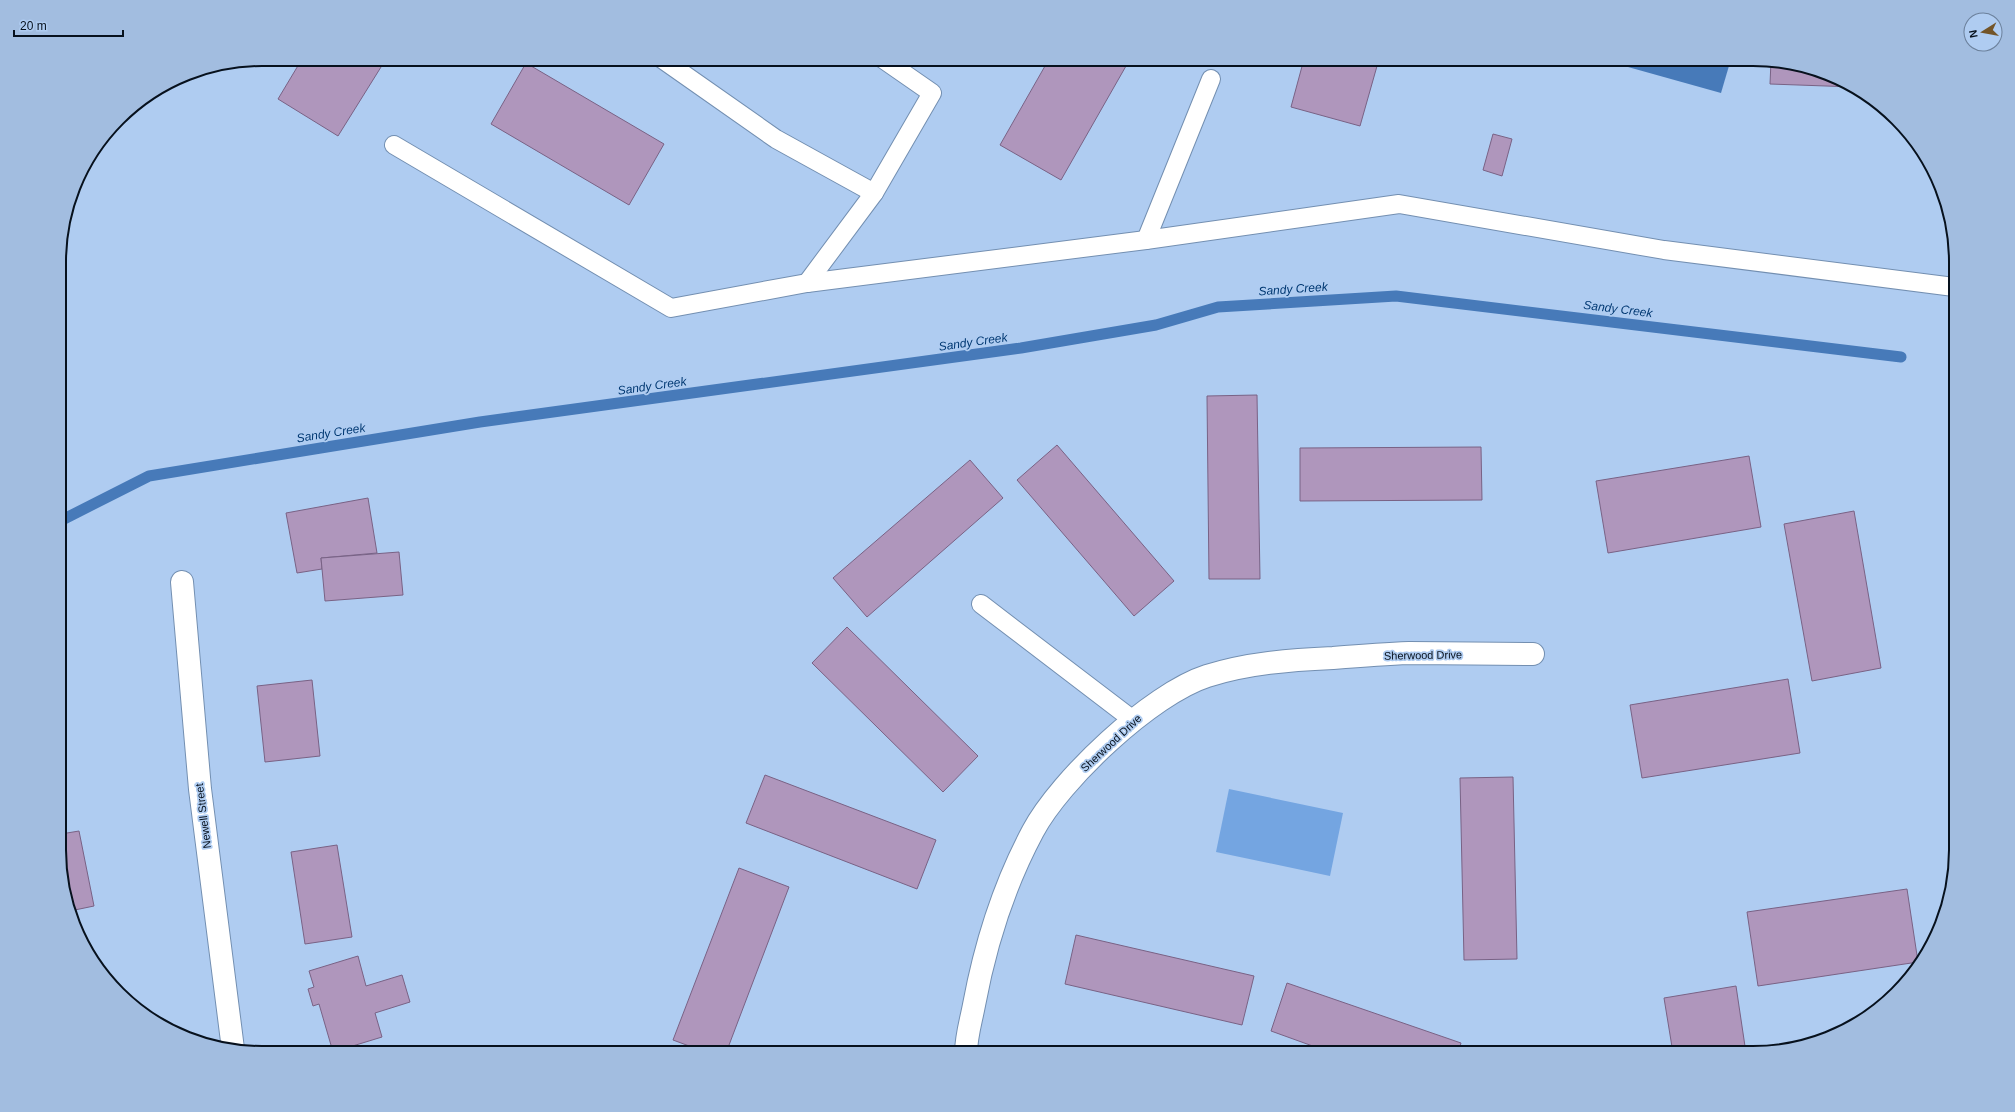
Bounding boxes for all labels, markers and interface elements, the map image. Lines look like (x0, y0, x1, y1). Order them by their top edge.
scale bar (14, 12, 123, 38)
north arrow (1963, 12, 2003, 52)
text: 20 m (20, 19, 47, 33)
text: N (1967, 29, 1980, 39)
water label: Sandy Creek (1258, 280, 1329, 298)
water label: Sandy Creek (1583, 298, 1654, 320)
water label: Sandy Creek (938, 330, 1009, 354)
water label: Sandy Creek (617, 374, 688, 398)
water label: Sandy Creek (296, 421, 367, 445)
street label: Sherwood Drive (1384, 648, 1462, 662)
street label: Sherwood Drive (1078, 712, 1144, 774)
street label: Newell Street (193, 783, 213, 849)

